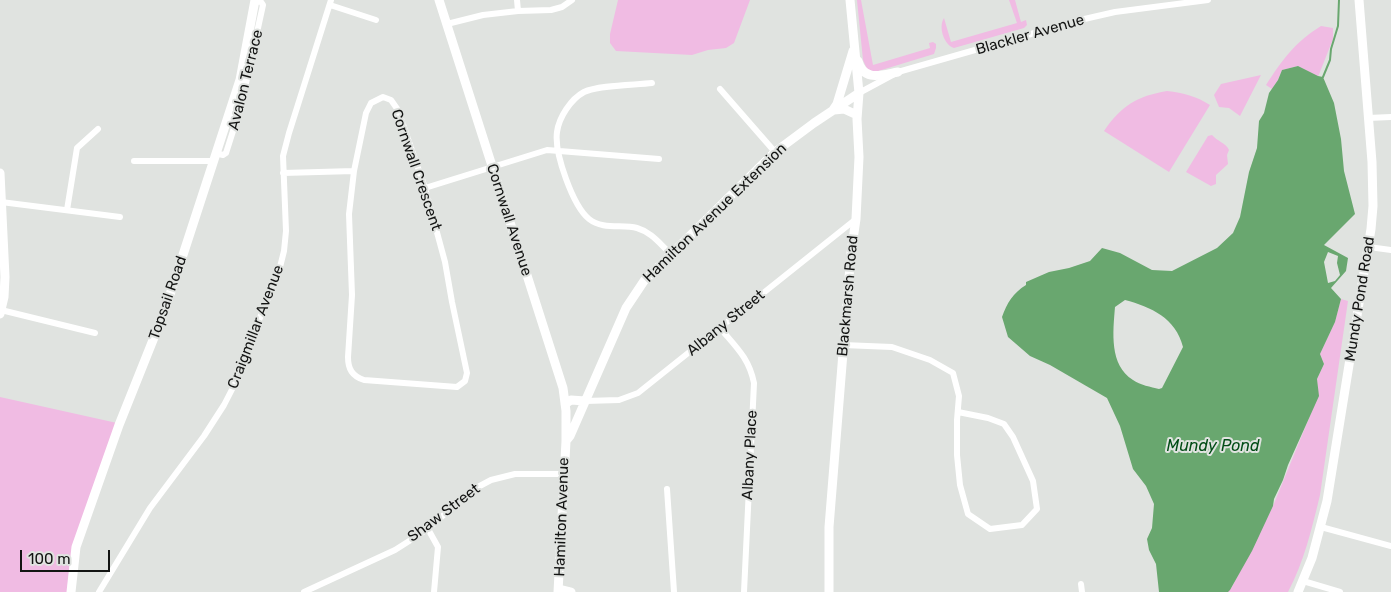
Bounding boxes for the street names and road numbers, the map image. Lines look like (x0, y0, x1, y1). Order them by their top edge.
street label: Blackler Avenue (974, 11, 1086, 59)
street label: Avalon Terrace (225, 28, 267, 132)
street label: Cornwall Crescent (387, 107, 445, 233)
street label: Hamilton Avenue Extension (639, 140, 791, 286)
street label: Cornwall Avenue (482, 162, 536, 278)
street label: Blackmarsh Road (834, 235, 862, 357)
street label: Mundy Pond Road (1341, 235, 1379, 363)
street label: Topsail Road (145, 254, 191, 342)
street label: Craigmillar Avenue (224, 263, 288, 391)
street label: Albany Street (683, 286, 769, 360)
street label: Albany Place (739, 410, 761, 500)
street label: Hamilton Avenue (551, 457, 573, 577)
street label: Shaw Street (404, 480, 484, 546)

